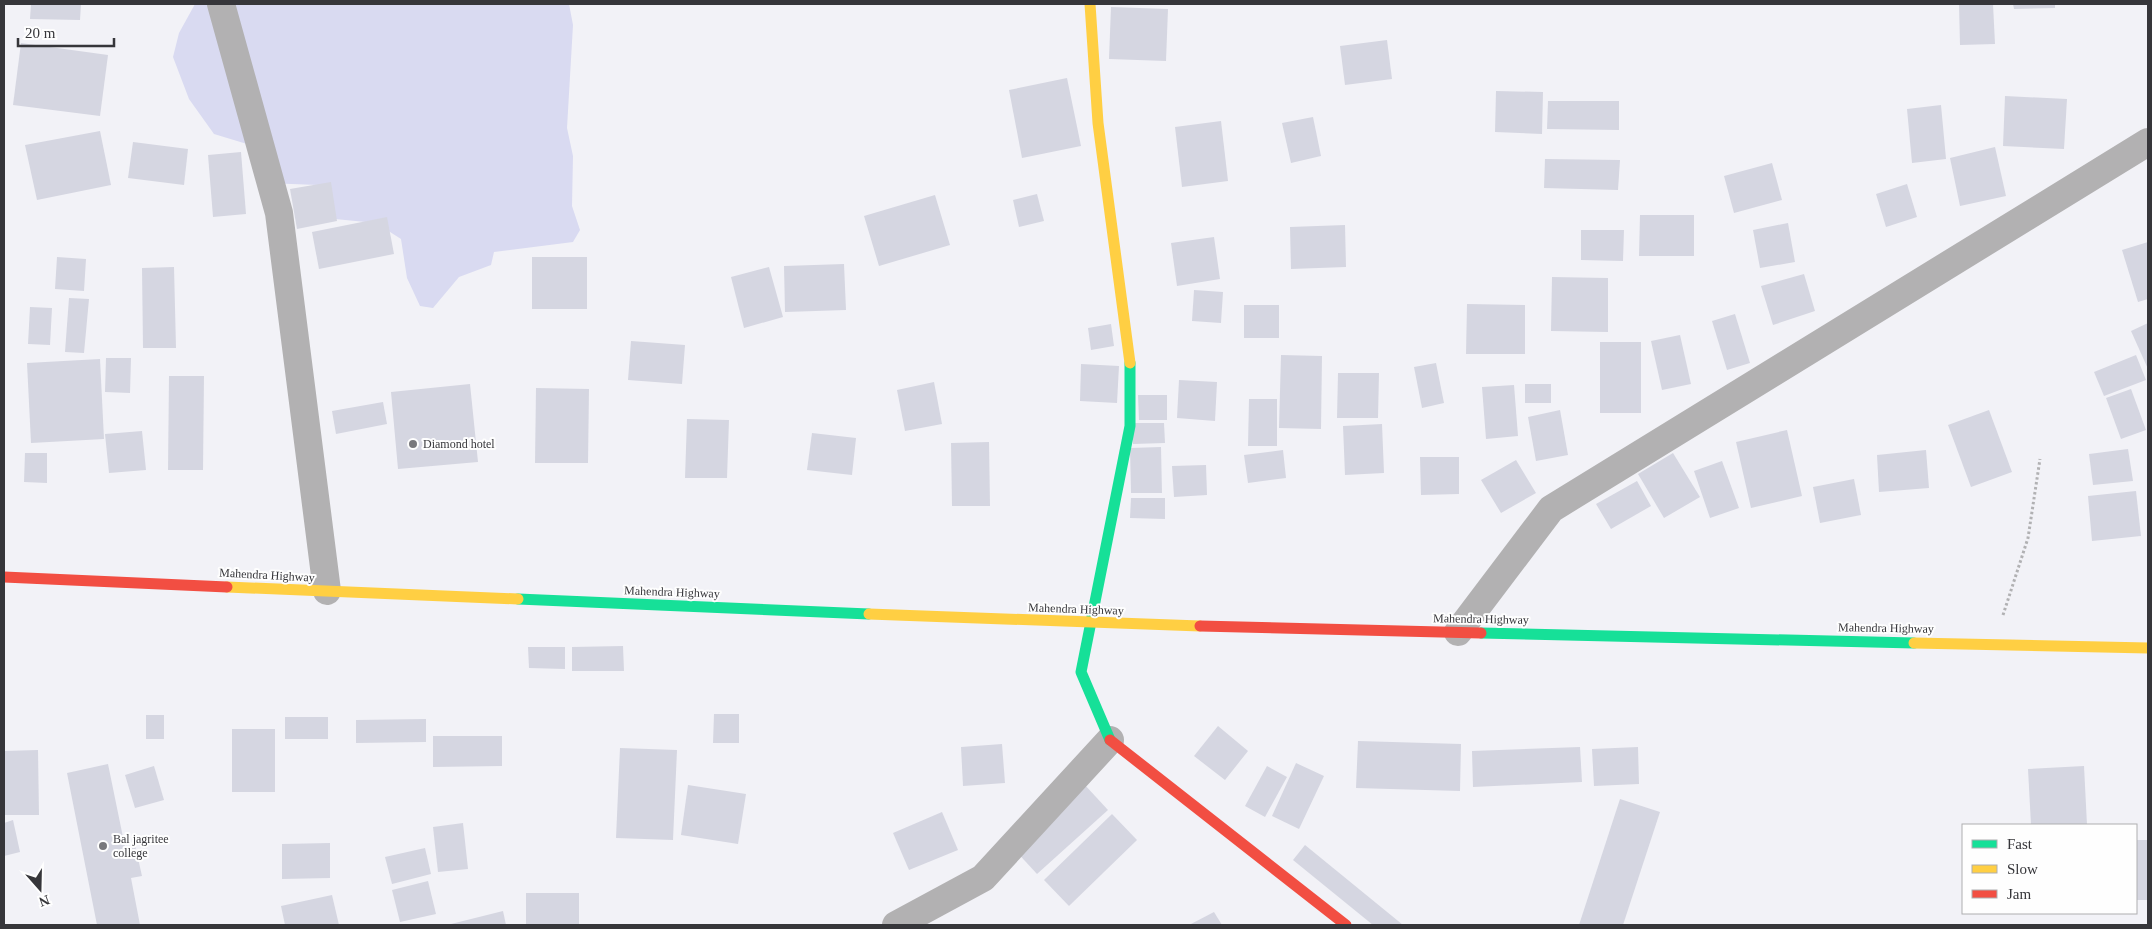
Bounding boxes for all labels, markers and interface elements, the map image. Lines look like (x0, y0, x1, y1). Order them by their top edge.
scale bar (18, 15, 114, 47)
text: 20 m (25, 25, 56, 41)
place label: Diamond hotel (423, 437, 495, 451)
marker: Diamond hotel (407, 438, 419, 450)
street label: Mahendra Highway (219, 566, 315, 584)
street label: Mahendra Highway (624, 583, 720, 601)
street label: Mahendra Highway (1028, 600, 1124, 618)
street label: Mahendra Highway (1433, 611, 1529, 627)
street label: Mahendra Highway (1838, 620, 1934, 636)
legend (1962, 824, 2137, 914)
place label: Bal jagritee college (113, 832, 169, 860)
text: Fast (2007, 836, 2033, 852)
marker: Bal jagritee college (97, 840, 109, 852)
text: Slow (2007, 861, 2038, 877)
north arrow (15, 864, 65, 914)
text: Jam (2007, 886, 2031, 902)
text: N (37, 892, 52, 910)

